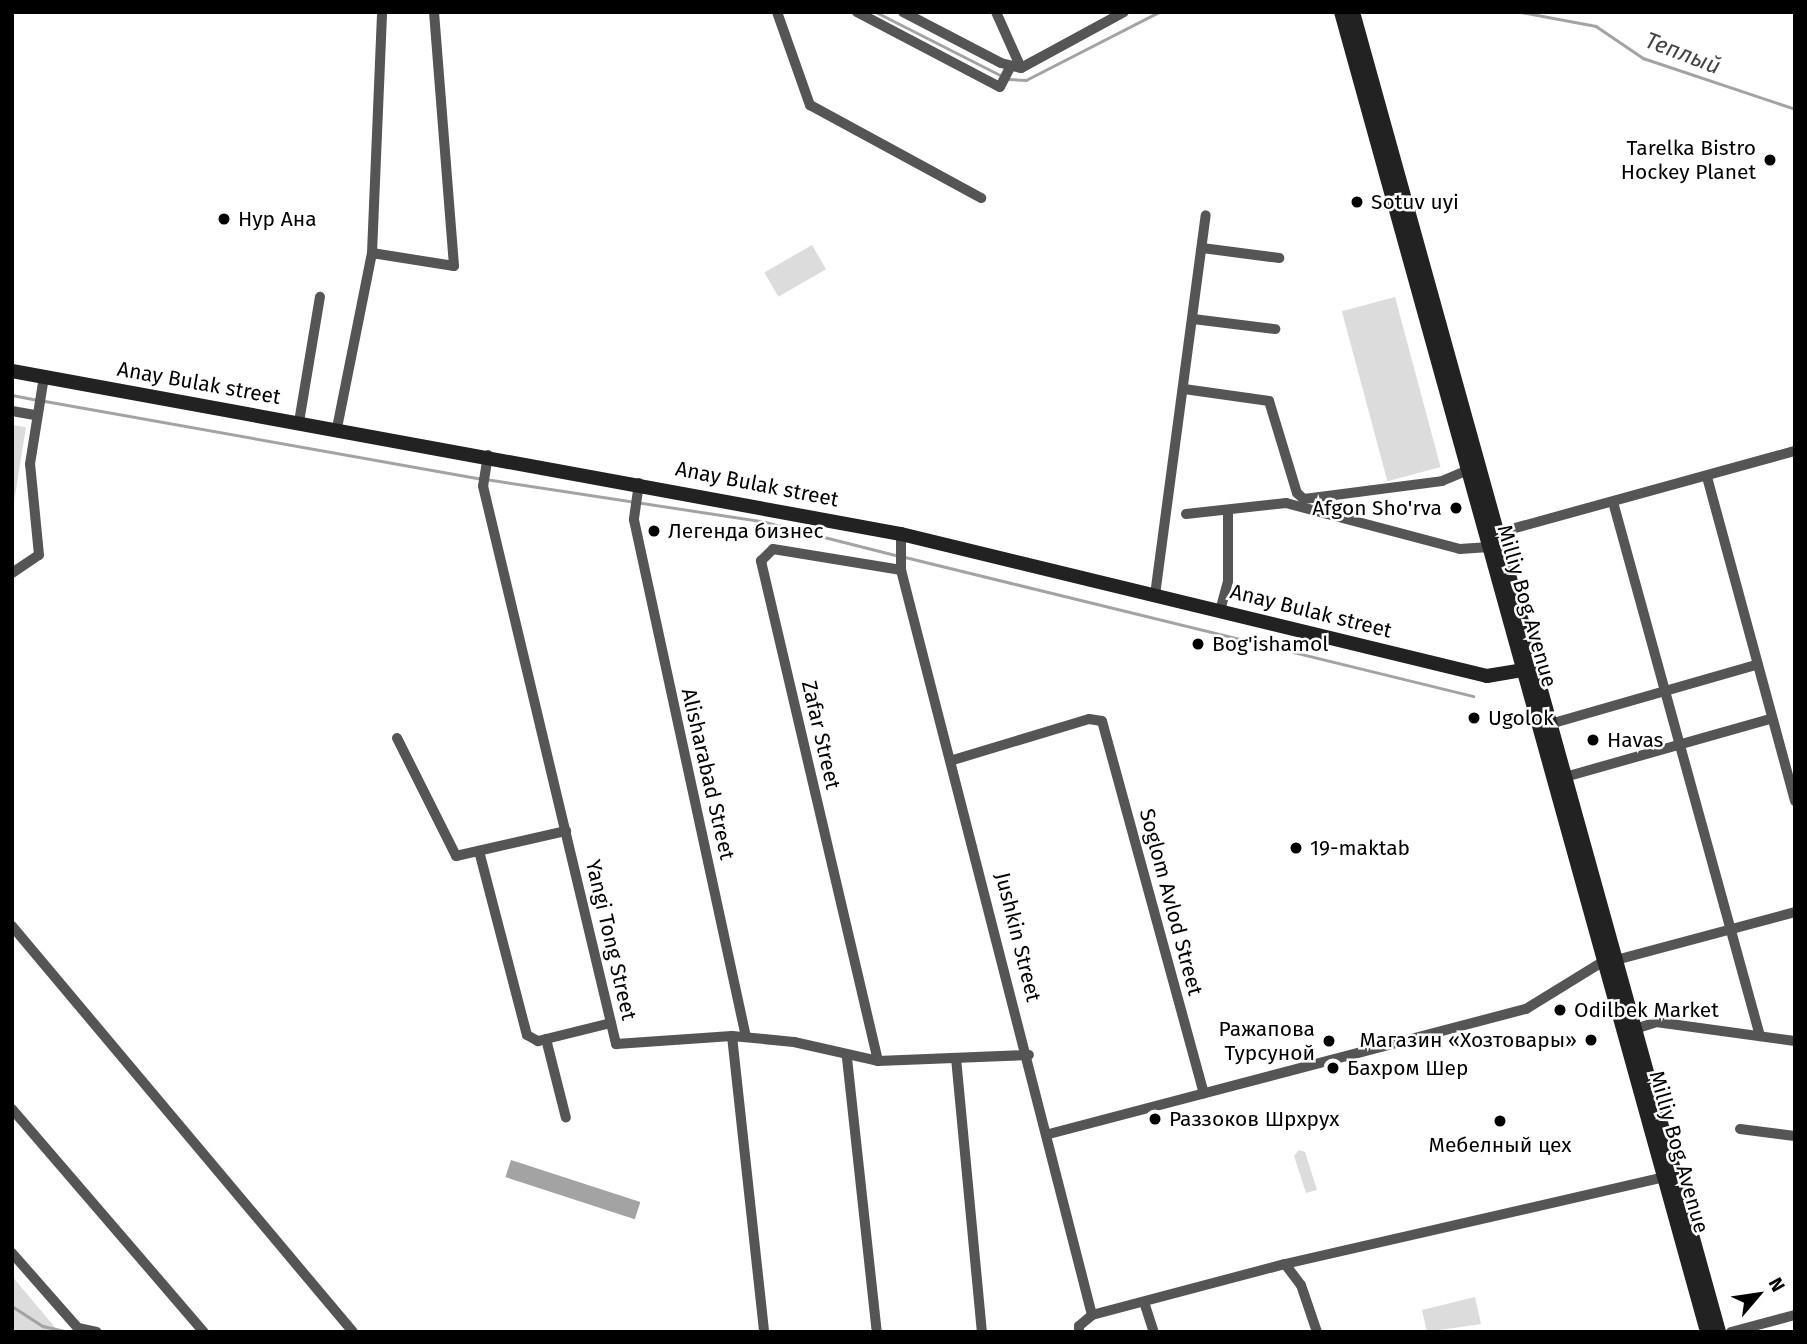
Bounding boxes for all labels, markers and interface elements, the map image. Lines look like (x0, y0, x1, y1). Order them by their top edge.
water label: Теплый (1641, 26, 1725, 80)
place label: Tarelka Bistro Hockey Planet (1621, 135, 1756, 185)
marker: Tarelka Bistro Hockey Planet (1762, 152, 1778, 168)
place label: Sotuv uyi (1371, 189, 1459, 215)
marker: Sotuv uyi (1349, 194, 1365, 210)
place label: Нур Ана (238, 206, 317, 232)
marker: Нур Ана (216, 211, 232, 227)
street label: Anay Bulak street (115, 356, 283, 410)
street label: Anay Bulak street (673, 456, 841, 512)
place label: Afgon Sho'rva (1312, 495, 1442, 521)
marker: Afgon Sho'rva (1448, 500, 1464, 516)
place label: Легенда бизнес (668, 518, 824, 544)
street label: Milliy Bog Avenue (1492, 522, 1562, 690)
marker: Легенда бизнес (646, 523, 662, 539)
street label: Anay Bulak street (1228, 579, 1394, 643)
place label: Bog'ishamol (1212, 631, 1328, 657)
marker: Bog'ishamol (1190, 636, 1206, 652)
street label: Zafar Street (796, 678, 846, 792)
street label: Alisharabad Street (676, 686, 740, 862)
place label: Ugolok (1488, 705, 1554, 731)
marker: Ugolok (1466, 710, 1482, 726)
place label: Havas (1607, 727, 1663, 753)
marker: Havas (1585, 732, 1601, 748)
street label: Soglom Avlod Street (1134, 806, 1208, 998)
place label: 19-maktab (1310, 835, 1410, 861)
marker: 19-maktab (1288, 840, 1304, 856)
street label: Yangi Tong Street (580, 857, 642, 1023)
street label: Jushkin Street (990, 870, 1046, 1004)
place label: Odilbek Market (1574, 997, 1719, 1023)
marker: Odilbek Market (1552, 1002, 1568, 1018)
place label: Ражапова Турсуной (1219, 1016, 1315, 1066)
place label: Магазин «Хозтовары» (1360, 1027, 1577, 1053)
marker: Магазин «Хозтовары» (1583, 1032, 1599, 1048)
marker: Ражапова Турсуной (1321, 1033, 1337, 1049)
place label: Бахром Шер (1347, 1055, 1469, 1081)
marker: Бахром Шер (1325, 1060, 1341, 1076)
street label: Milliy Bog Avenue (1644, 1068, 1714, 1236)
place label: Раззоков Шрхрух (1169, 1106, 1339, 1132)
marker: Раззоков Шрхрух (1147, 1111, 1163, 1127)
marker: Мебелный цех (1492, 1113, 1508, 1129)
place label: Мебелный цех (1429, 1132, 1571, 1158)
north arrow (1723, 1260, 1793, 1330)
text: N (1764, 1273, 1790, 1296)

